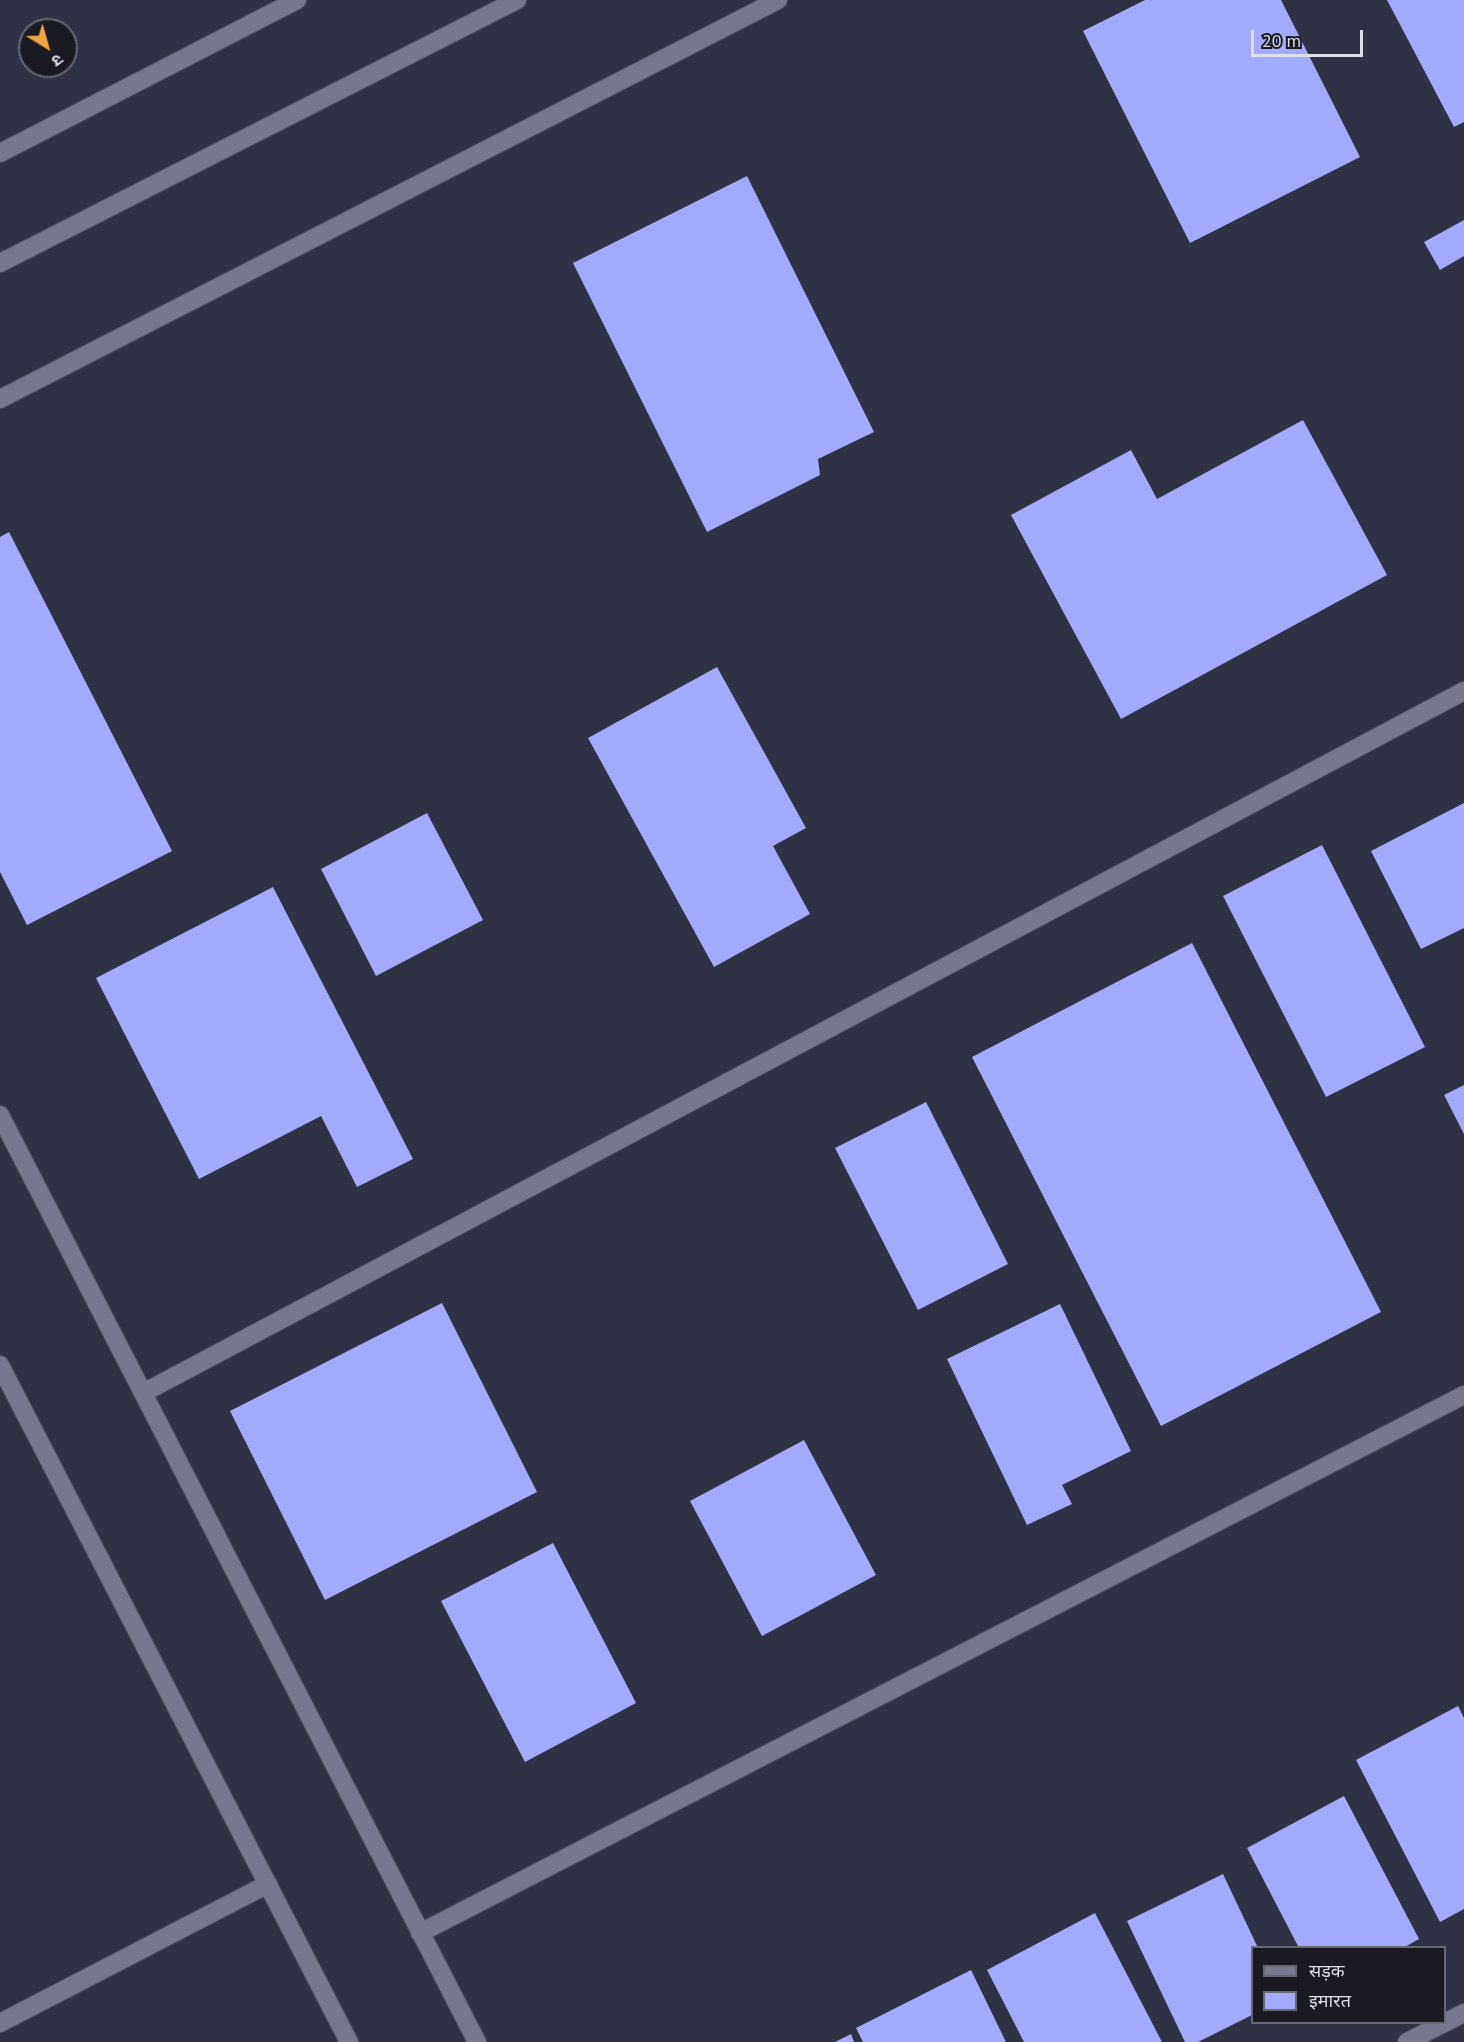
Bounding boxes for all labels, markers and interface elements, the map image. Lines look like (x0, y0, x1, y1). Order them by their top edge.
north arrow (18, 18, 78, 78)
scale bar (1254, 18, 1366, 56)
text: 20 m (1262, 29, 1301, 52)
text: उ (48, 50, 67, 72)
legend (1251, 1946, 1446, 2024)
text: सड़क (1309, 1959, 1345, 1982)
text: इमारत (1309, 1989, 1351, 2012)

